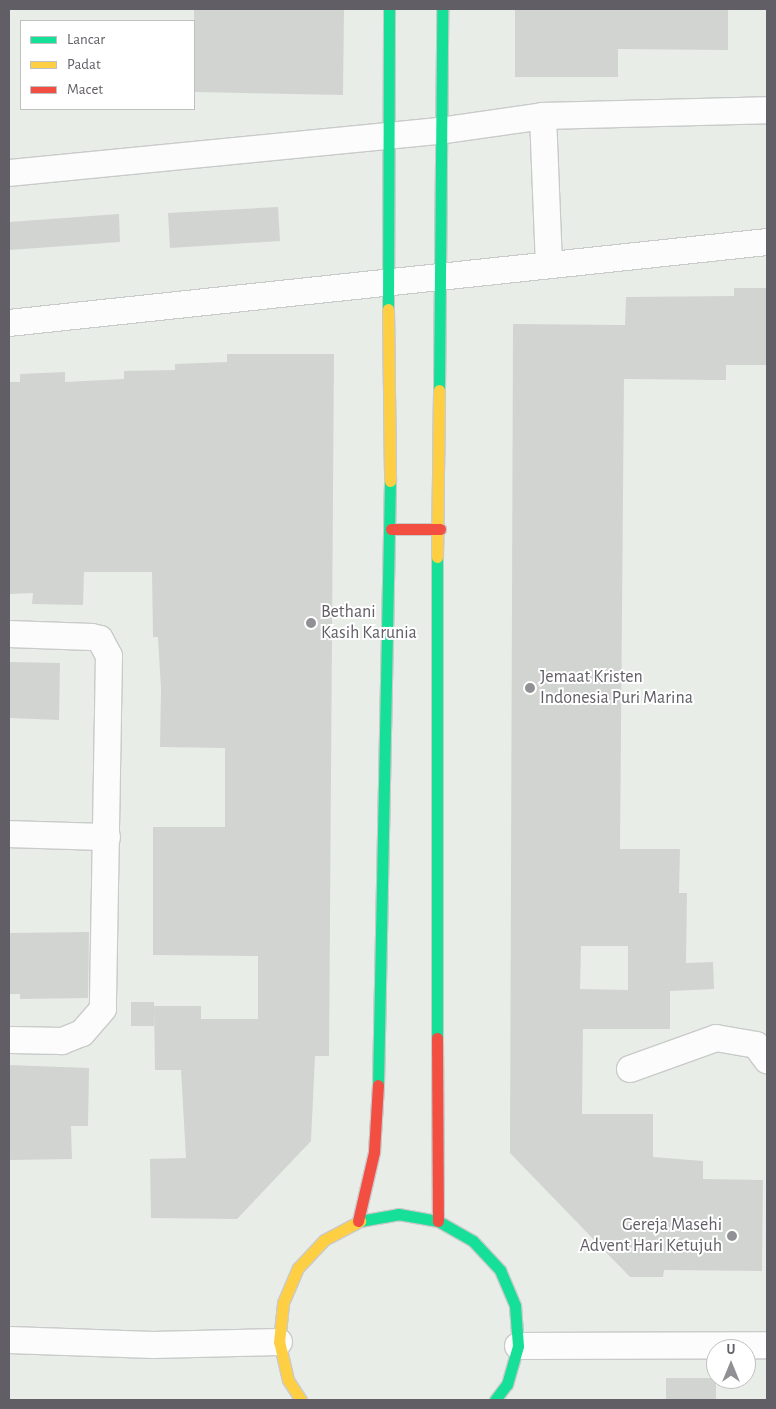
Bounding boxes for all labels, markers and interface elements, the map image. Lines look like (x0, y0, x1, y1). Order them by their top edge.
legend (20, 20, 195, 110)
text: Lancar (67, 32, 105, 47)
text: Padat (67, 57, 101, 72)
text: Macet (67, 82, 103, 97)
place label: Bethani Kasih Karunia (321, 602, 417, 644)
marker: Bethani Kasih Karunia (305, 617, 317, 629)
place label: Jemaat Kristen Indonesia Puri Marina (540, 667, 693, 710)
marker: Jemaat Kristen Indonesia Puri Marina (524, 682, 536, 694)
place label: Gereja Masehi Advent Hari Ketujuh (580, 1215, 722, 1258)
marker: Gereja Masehi Advent Hari Ketujuh (726, 1230, 738, 1242)
north arrow (706, 1339, 756, 1389)
text: U (727, 1343, 735, 1357)

